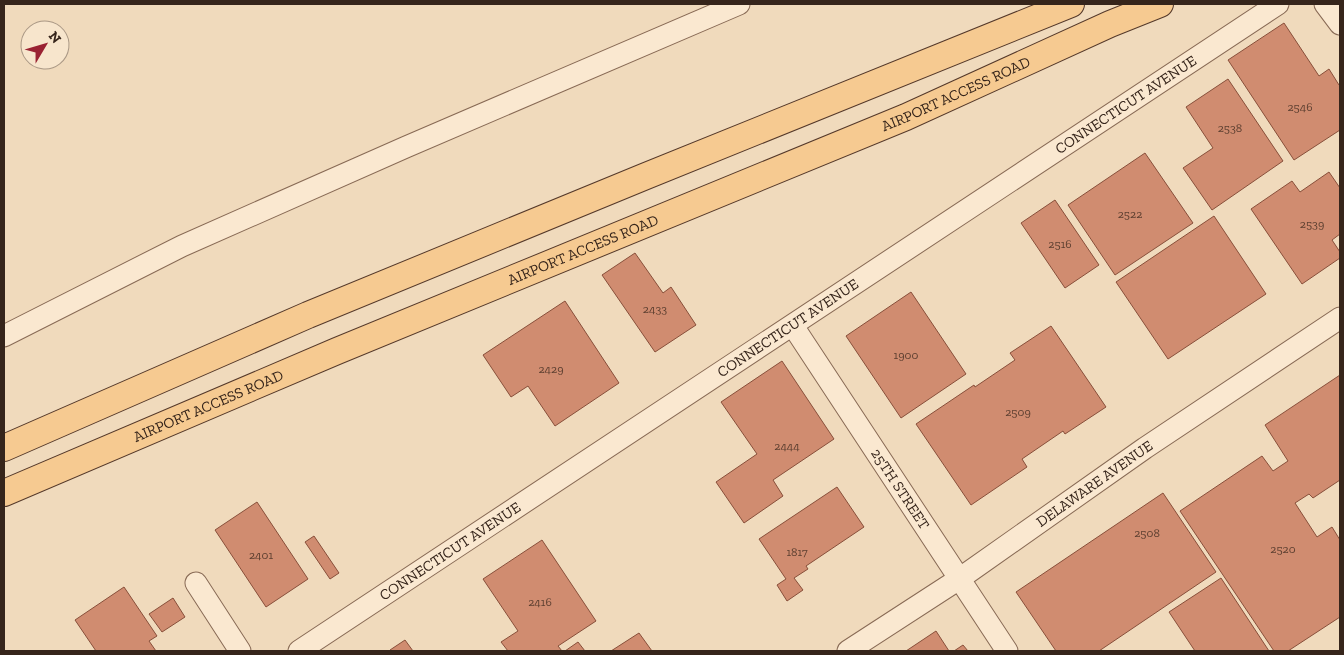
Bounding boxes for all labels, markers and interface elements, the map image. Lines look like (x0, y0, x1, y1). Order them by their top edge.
north arrow (20, 20, 70, 70)
text: N (45, 28, 65, 47)
street label: CONNECTICUT AVENUE (1052, 51, 1200, 158)
street label: AIRPORT ACCESS ROAD (879, 53, 1033, 135)
house number: 2546 (1287, 100, 1313, 114)
house number: 2538 (1218, 121, 1242, 135)
house number: 2522 (1118, 207, 1142, 221)
street label: AIRPORT ACCESS ROAD (505, 211, 661, 289)
house number: 2539 (1300, 217, 1324, 231)
house number: 2516 (1048, 237, 1072, 251)
street label: CONNECTICUT AVENUE (714, 275, 862, 381)
house number: 2433 (643, 302, 667, 316)
house number: 1900 (894, 348, 918, 362)
house number: 2429 (538, 362, 564, 376)
street label: AIRPORT ACCESS ROAD (130, 366, 286, 446)
house number: 2509 (1005, 405, 1031, 419)
street label: DELAWARE AVENUE (1033, 436, 1156, 531)
house number: 2444 (774, 439, 800, 453)
street label: 25TH STREET (867, 445, 933, 533)
street label: CONNECTICUT AVENUE (376, 498, 524, 604)
house number: 2508 (1134, 526, 1160, 540)
house number: 2520 (1270, 542, 1296, 556)
house number: 1817 (786, 545, 808, 559)
house number: 2401 (249, 548, 273, 562)
house number: 2416 (528, 595, 552, 609)

